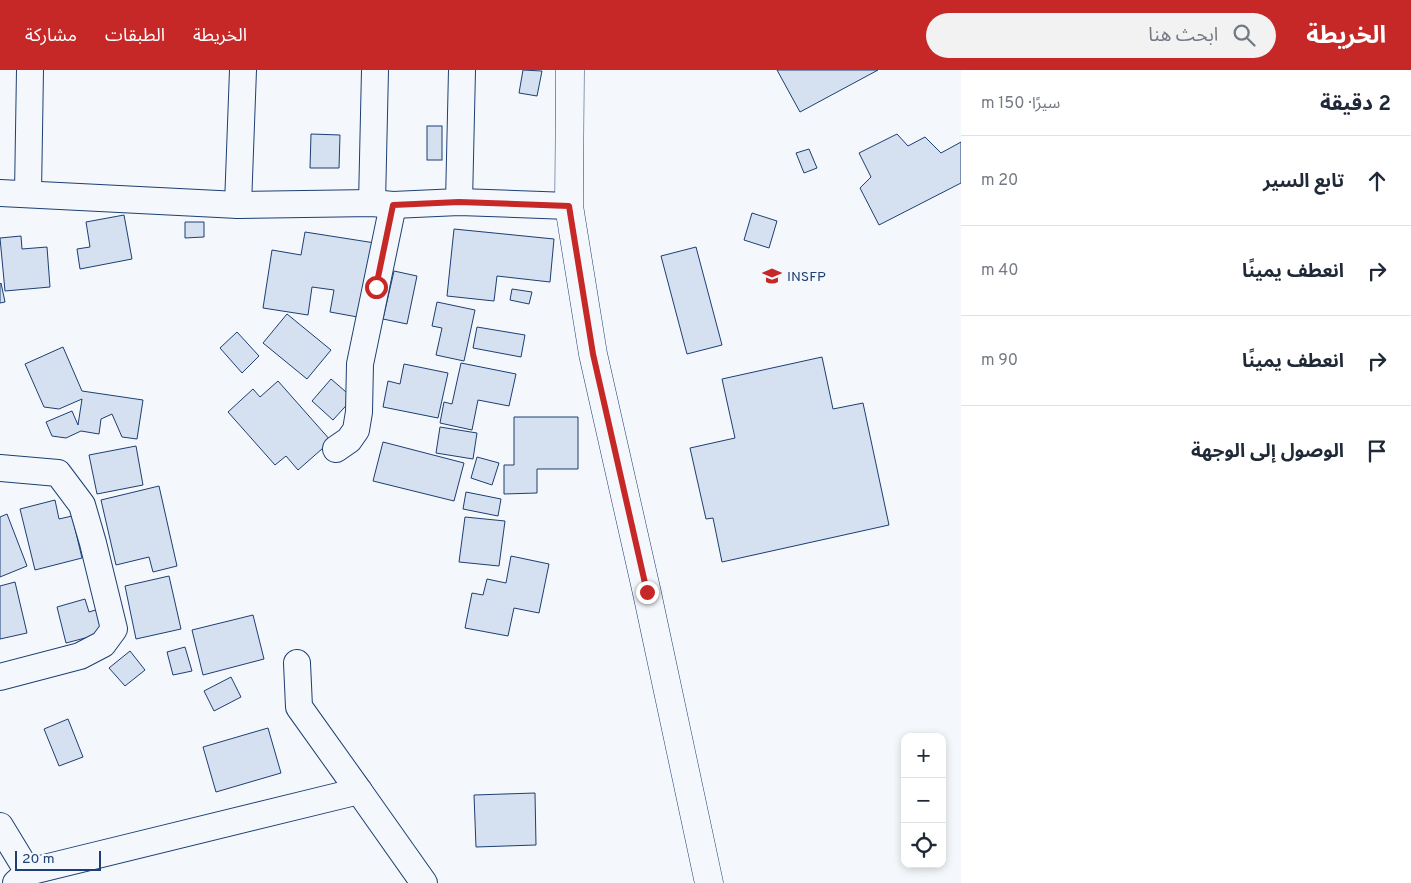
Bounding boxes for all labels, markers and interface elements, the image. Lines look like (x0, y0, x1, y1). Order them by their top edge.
search box (926, 13, 1276, 58)
icon: search (1230, 21, 1258, 49)
text: الخريطة (1306, 22, 1386, 52)
text: ابحث هنا (1148, 24, 1218, 48)
text: مشاركة (25, 25, 77, 48)
text: الطبقات (105, 25, 165, 48)
text: الخريطة (193, 25, 247, 48)
text: 2 دقيقة (1320, 91, 1391, 118)
text: سيرًا · 150 m (981, 94, 1060, 114)
icon: ahead (1363, 167, 1391, 195)
text: تابع السير (1263, 170, 1344, 194)
text: 20 m (981, 171, 1018, 191)
icon: right (1363, 257, 1391, 285)
text: انعطف يمينًا (1242, 260, 1344, 284)
text: 40 m (981, 261, 1019, 281)
school or university icon: INSFP (761, 265, 783, 287)
place label: INSFP (787, 269, 826, 286)
route start (365, 276, 388, 299)
icon: right (1363, 347, 1391, 375)
text: انعطف يمينًا (1242, 350, 1344, 374)
text: 90 m (981, 351, 1018, 371)
icon: arrive (1363, 437, 1391, 465)
text: الوصول إلى الوجهة (1191, 440, 1344, 464)
route end (636, 581, 659, 604)
map controls (901, 733, 946, 868)
button: + (901, 733, 946, 778)
button: − (901, 778, 946, 823)
button: locate (901, 823, 946, 868)
scale bar (15, 848, 101, 871)
text: 20 m (22, 851, 55, 868)

